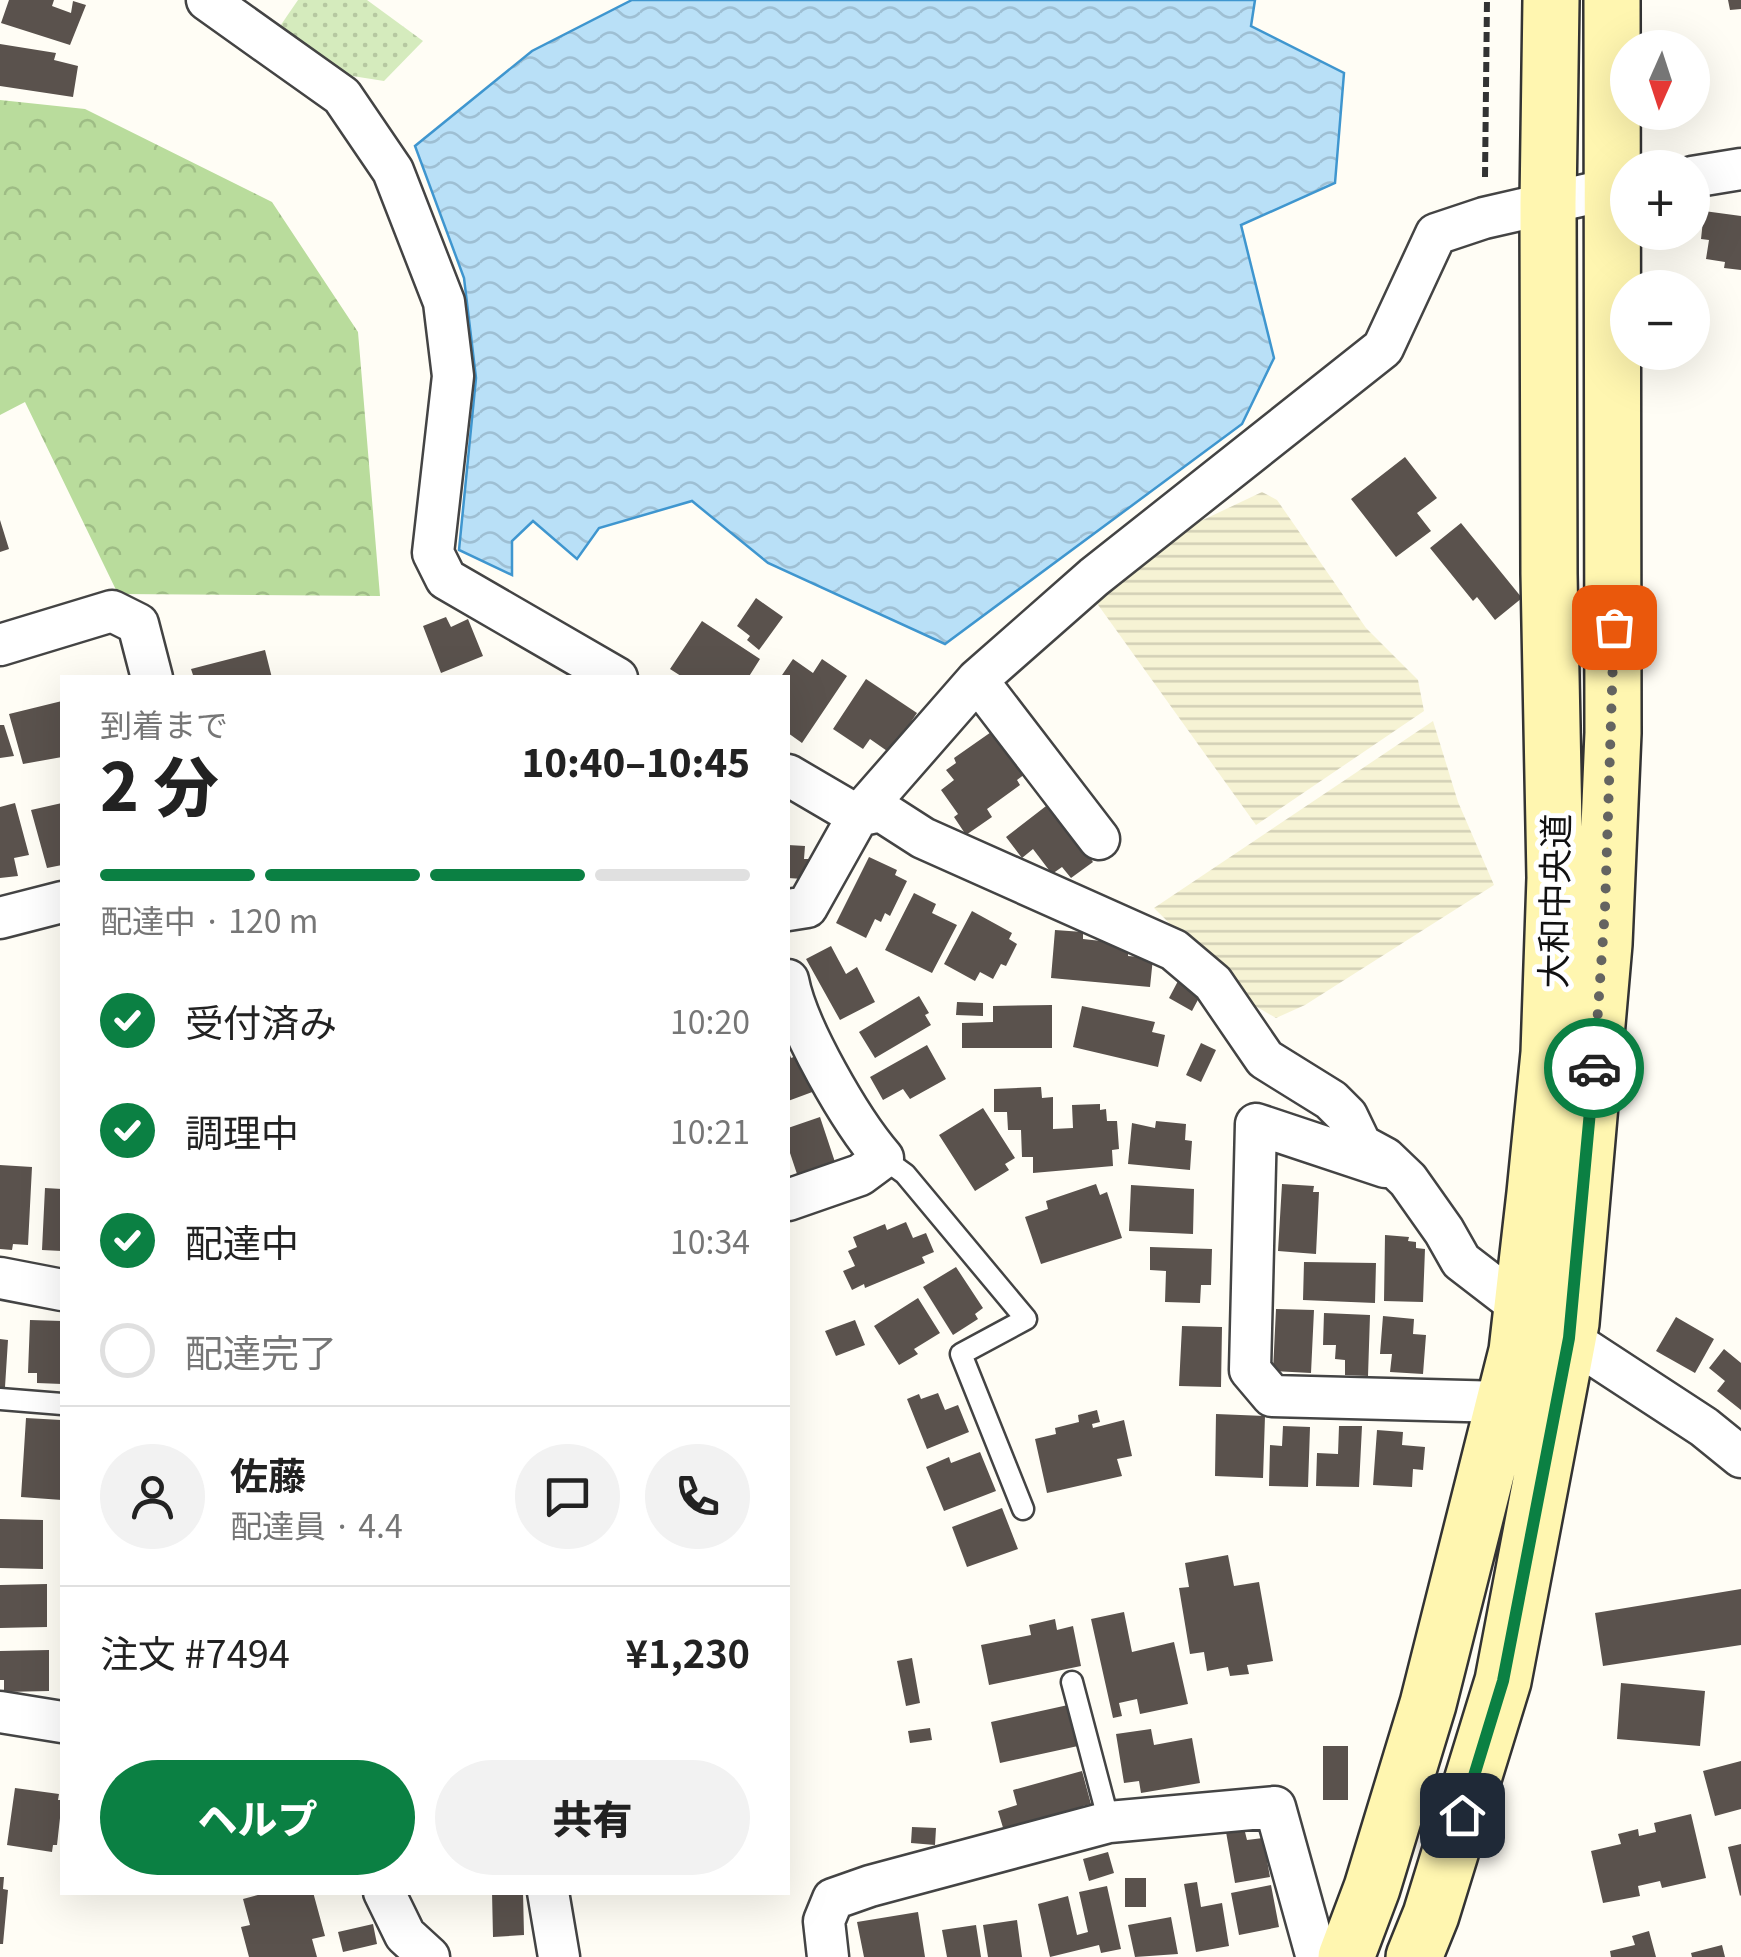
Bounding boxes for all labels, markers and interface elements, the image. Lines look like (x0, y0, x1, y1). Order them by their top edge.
north arrow (1610, 30, 1710, 130)
map controls (1610, 30, 1710, 370)
button: + (1610, 150, 1710, 250)
button: − (1610, 270, 1710, 370)
pin (1572, 585, 1657, 670)
icon: bag (1587, 600, 1642, 655)
text: 到着まで (100, 700, 228, 746)
text: 10:40–10:45 (521, 733, 750, 788)
text: 2 分 (100, 736, 219, 830)
street label: 大和中央道 (1525, 813, 1579, 989)
text: 配達中 · 120 m (100, 896, 318, 942)
icon: check (100, 993, 155, 1048)
text: 受付済み (185, 993, 337, 1048)
text: 10:20 (670, 997, 750, 1043)
courier (1544, 1018, 1644, 1118)
icon: car (1567, 1041, 1622, 1096)
icon: check (100, 1103, 155, 1158)
text: 調理中 (185, 1103, 299, 1158)
text: 10:21 (670, 1107, 750, 1153)
icon: check (100, 1213, 155, 1268)
text: 配達中 (185, 1213, 299, 1268)
text: 10:34 (670, 1217, 750, 1263)
text: 配達完了 (185, 1323, 337, 1378)
button: person (100, 1444, 205, 1549)
button: chat (515, 1444, 620, 1549)
button: phone (645, 1444, 750, 1549)
text: 佐藤 (230, 1446, 306, 1501)
text: 配達員 · 4.4 (230, 1501, 403, 1547)
text: 注文 #7494 (100, 1624, 290, 1679)
text: ¥1,230 (626, 1624, 750, 1679)
button: ヘルプ (100, 1760, 415, 1875)
button: 共有 (435, 1760, 750, 1875)
pin (1420, 1773, 1505, 1858)
icon: home (1435, 1788, 1490, 1843)

